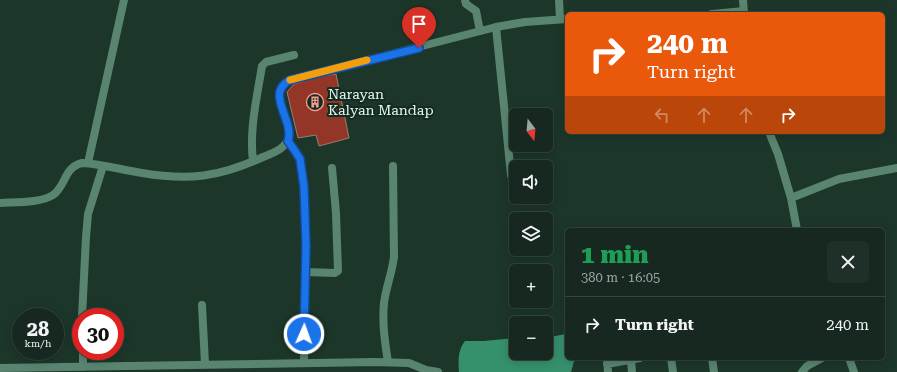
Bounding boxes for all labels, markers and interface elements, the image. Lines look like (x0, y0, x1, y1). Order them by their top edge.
pin (402, 7.0, 436, 48)
icon: arrive (408, 13, 430, 35)
text: 240 m (647, 27, 728, 60)
icon: right (581, 28, 633, 80)
text: Turn right (647, 61, 735, 82)
place label: Narayan Kalyan Mandap (328, 86, 434, 118)
building icon: Narayan Kalyan Mandap (305, 92, 325, 112)
icon: left (651, 104, 673, 126)
icon: ahead (693, 104, 715, 126)
icon: ahead (735, 104, 757, 126)
icon: right (777, 104, 799, 126)
north arrow (509, 108, 553, 152)
map controls (509, 108, 553, 360)
button: sound (509, 160, 553, 204)
button: layers (509, 212, 553, 256)
text: 1 min (581, 241, 648, 269)
button: close (827, 241, 869, 283)
button: + (509, 264, 553, 308)
text: 380 m · 16:05 (581, 270, 660, 285)
speed limit sign: 30 (72, 308, 124, 360)
position arrow (283, 313, 325, 355)
icon: right (581, 314, 603, 336)
button: − (509, 316, 553, 360)
text: Turn right (615, 316, 694, 334)
text: 240 m (826, 316, 869, 334)
text: 28 (27, 317, 49, 341)
text: km/h (25, 338, 51, 349)

